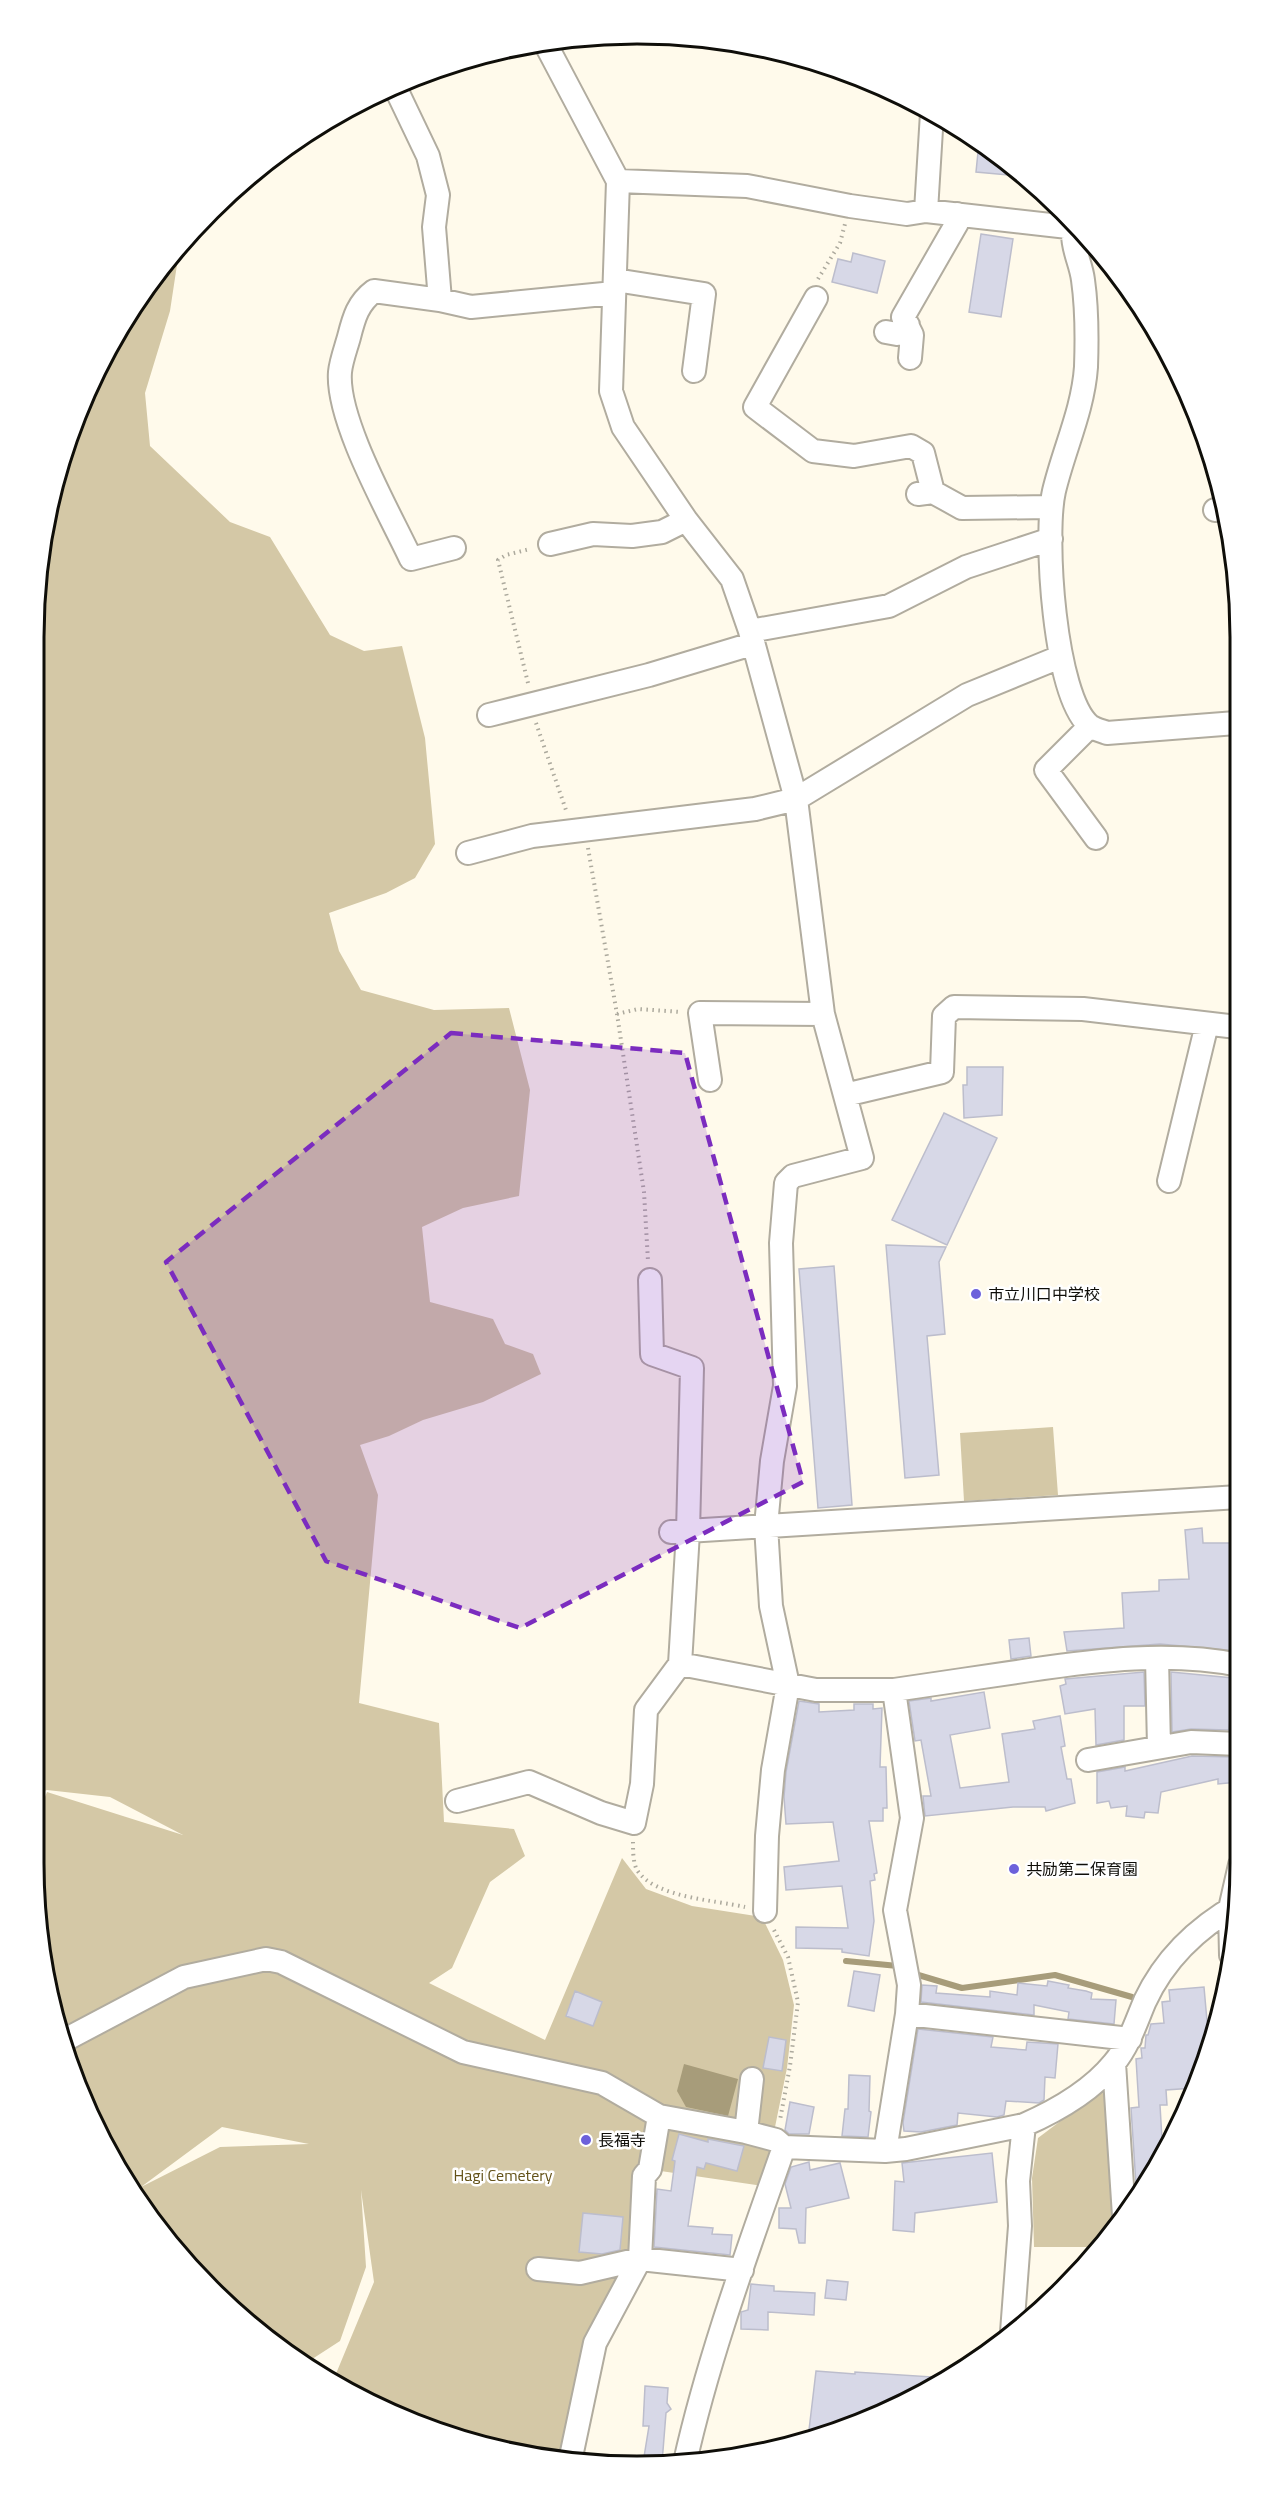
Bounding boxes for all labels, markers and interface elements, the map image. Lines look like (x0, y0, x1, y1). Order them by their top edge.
place label: 市立川口中学校 (988, 1282, 1100, 1306)
marker: 市立川口中学校 (969, 1287, 983, 1301)
place label: 共励第二保育園 (1026, 1857, 1138, 1881)
marker: 共励第二保育園 (1007, 1862, 1021, 1876)
place label: 長福寺 (598, 2128, 646, 2152)
marker: 長福寺 (579, 2133, 593, 2147)
park label: Hagi Cemetery (453, 2163, 553, 2187)

